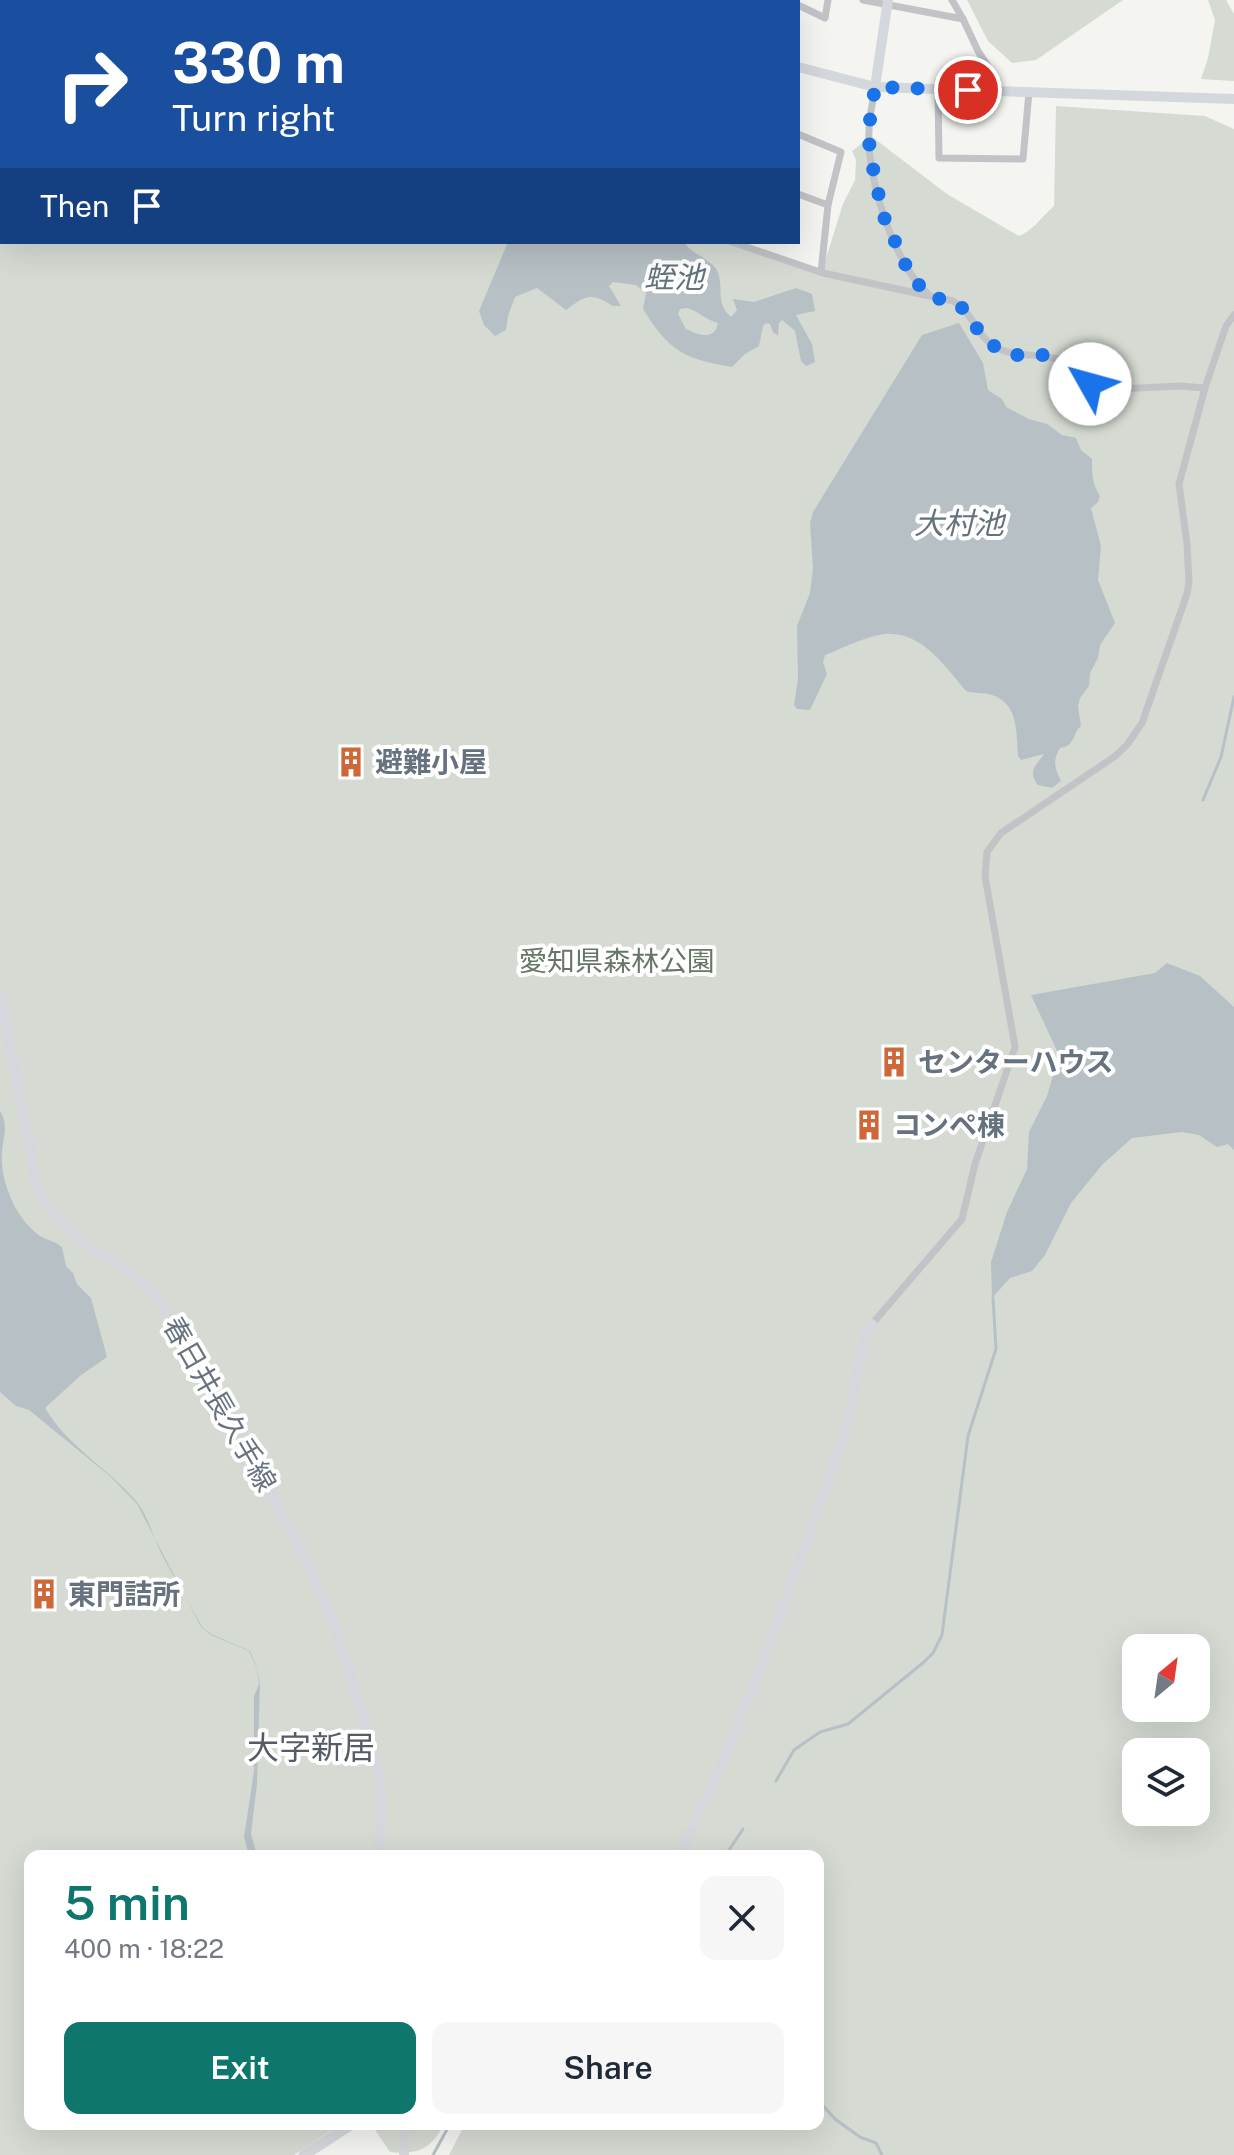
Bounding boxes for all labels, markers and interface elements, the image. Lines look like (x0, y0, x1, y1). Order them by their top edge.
text: 330 m (172, 30, 345, 96)
icon: right (40, 32, 144, 136)
pin (934, 56, 1002, 124)
icon: arrive (946, 68, 990, 112)
text: Turn right (172, 97, 335, 139)
icon: arrive (125, 184, 169, 228)
text: Then (40, 188, 109, 224)
water label: 蛭池 (644, 259, 707, 295)
position arrow (1048, 342, 1132, 426)
water label: 大村池 (914, 505, 1007, 541)
building icon: 避難小屋 (334, 745, 368, 779)
place label: 避難小屋 (375, 745, 487, 778)
park label: 愛知県森林公園 (519, 944, 715, 977)
building icon: センターハウス (877, 1045, 911, 1079)
place label: センターハウス (918, 1045, 1113, 1078)
building icon: コンペ棟 (852, 1108, 886, 1142)
place label: コンペ棟 (893, 1108, 1005, 1141)
street label: 春日井長久手線 (157, 1311, 284, 1497)
building icon: 東門詰所 (27, 1577, 61, 1611)
place label: 東門詰所 (68, 1577, 180, 1610)
north arrow (1122, 1634, 1210, 1722)
map controls (1122, 1634, 1210, 1826)
district label: 大字新居 (247, 1729, 375, 1766)
button: layers (1122, 1738, 1210, 1826)
text: 5 min (64, 1874, 190, 1931)
button: close (700, 1876, 784, 1960)
text: 400 m · 18:22 (64, 1933, 224, 1964)
button: Exit (64, 2022, 416, 2114)
button: Share (432, 2022, 784, 2114)

